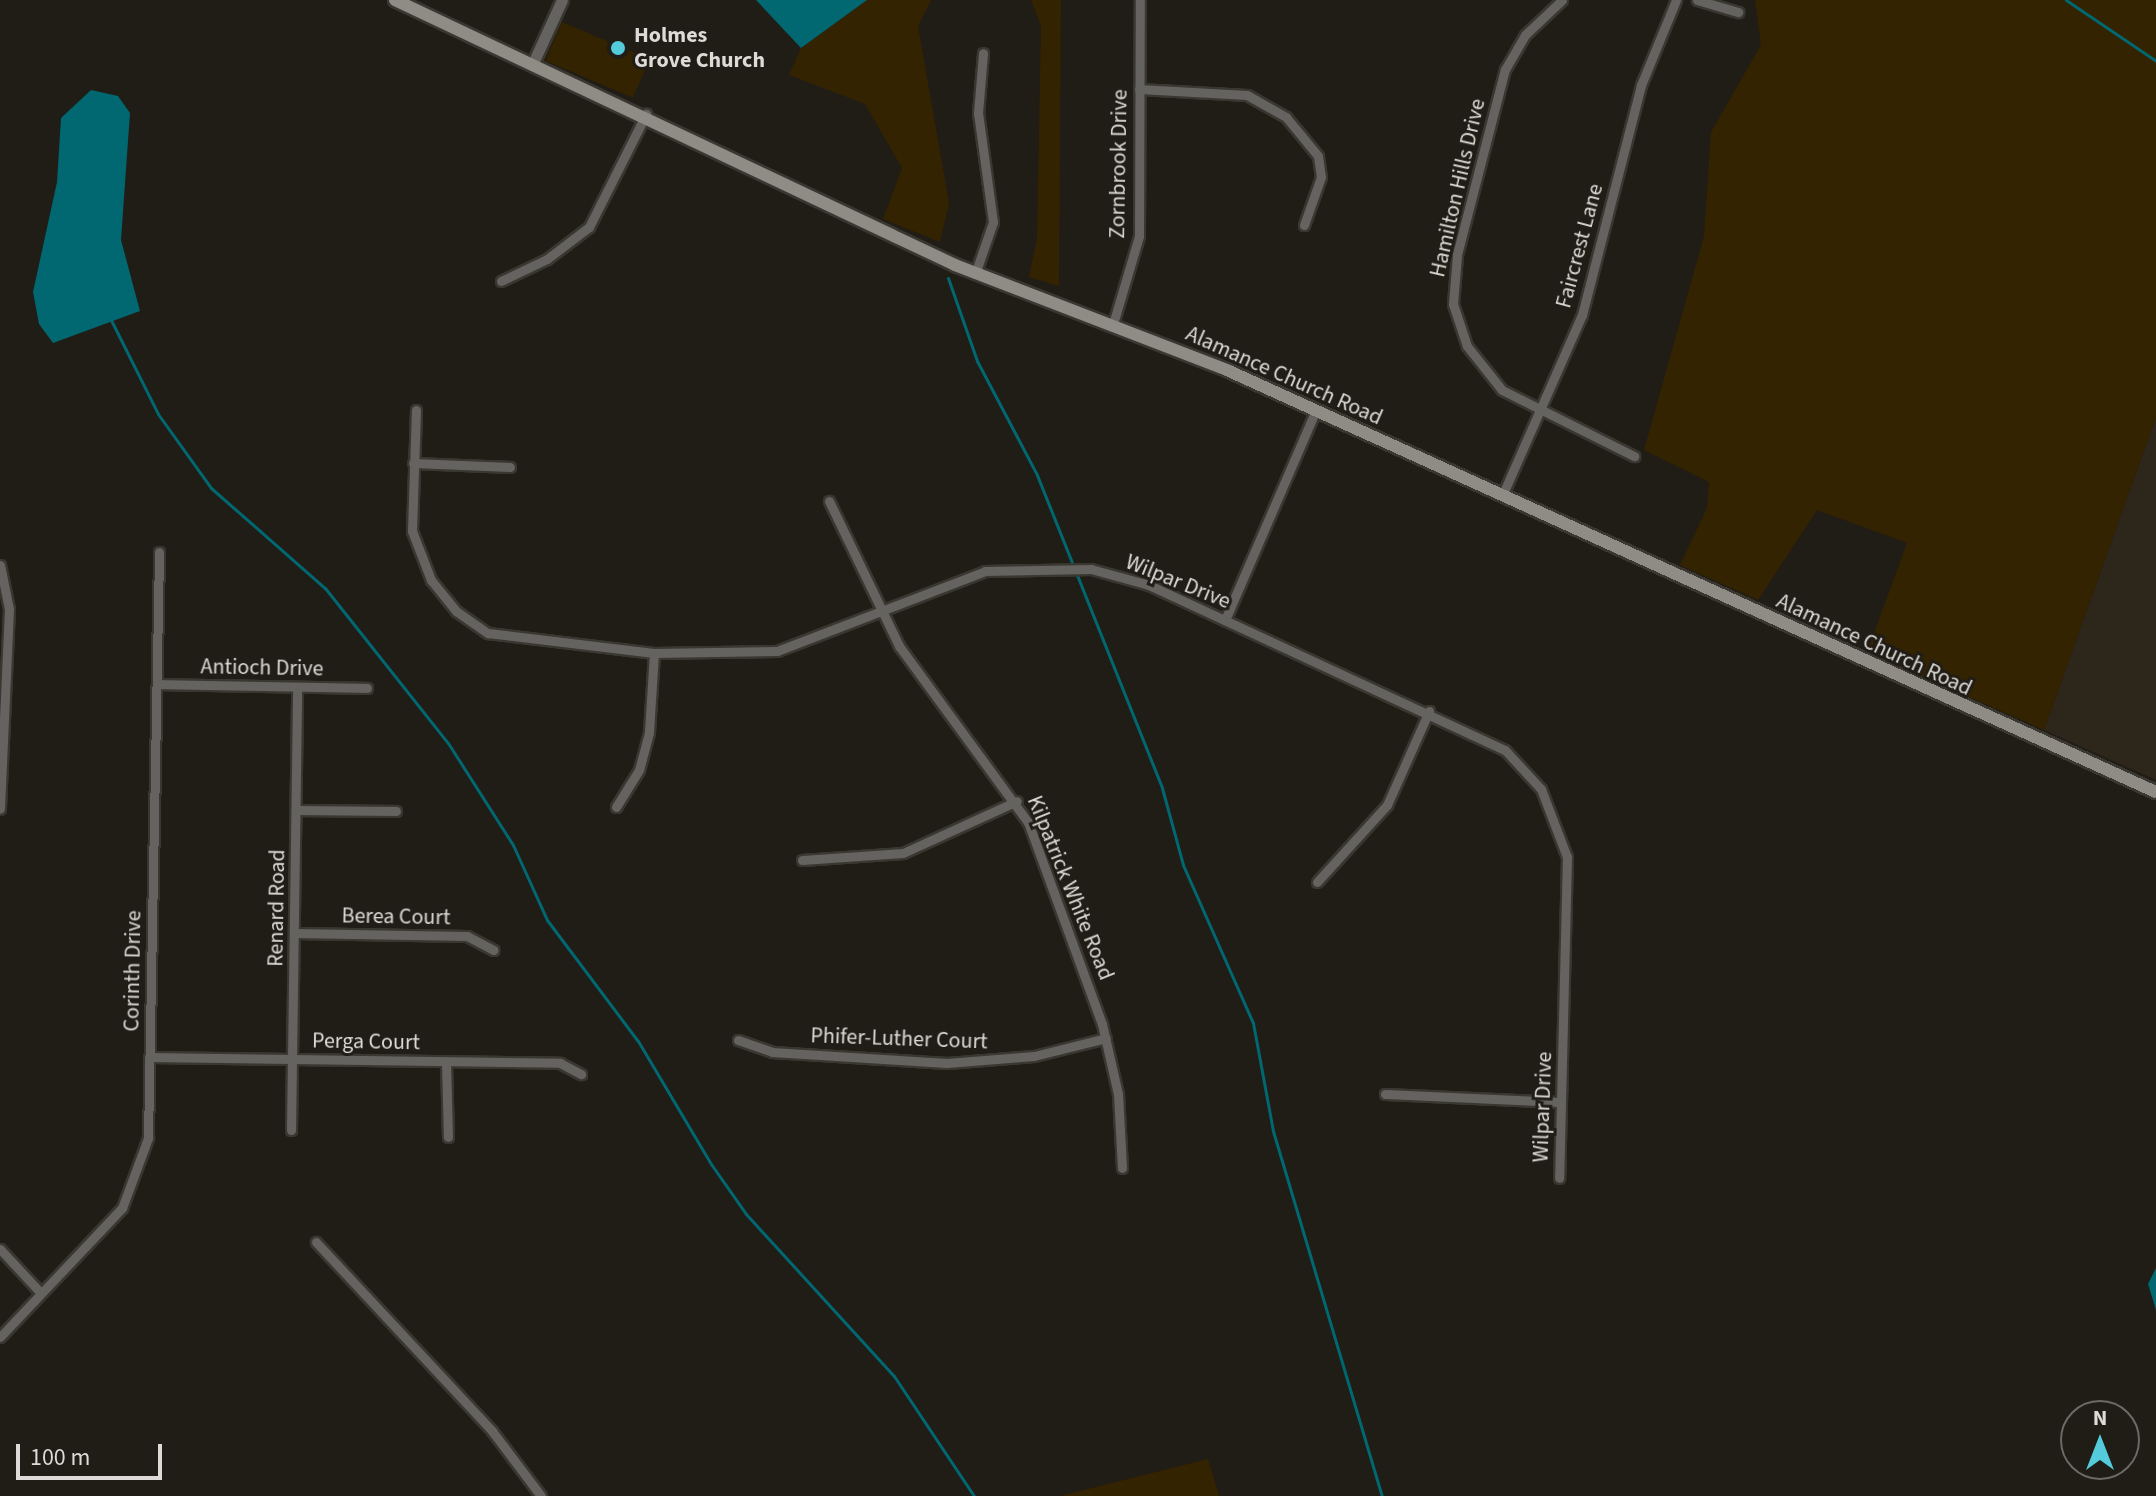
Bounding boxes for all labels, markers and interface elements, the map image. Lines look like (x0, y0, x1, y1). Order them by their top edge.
place label: Holmes Grove Church (634, 22, 765, 74)
marker: Holmes Grove Church (609, 39, 627, 57)
street label: Zornbrook Drive (1104, 89, 1134, 239)
street label: Hamilton Hills Drive (1425, 96, 1491, 280)
street label: Faircrest Lane (1551, 181, 1609, 311)
street label: Alamance Church Road (1182, 321, 1386, 431)
street label: Wilpar Drive (1122, 549, 1234, 615)
street label: Alamance Church Road (1772, 588, 1976, 702)
street label: Antioch Drive (200, 654, 324, 682)
street label: Kilpatrick White Road (1021, 792, 1119, 984)
street label: Renard Road (263, 849, 291, 967)
street label: Berea Court (341, 903, 451, 931)
street label: Corinth Drive (119, 910, 147, 1032)
street label: Phifer-Luther Court (810, 1023, 988, 1055)
street label: Perga Court (312, 1028, 420, 1056)
street label: Wilpar Drive (1528, 1051, 1558, 1163)
north arrow (2060, 1400, 2140, 1480)
text: N (2093, 1402, 2107, 1434)
scale bar (20, 1428, 166, 1478)
text: 100 m (30, 1440, 90, 1475)

